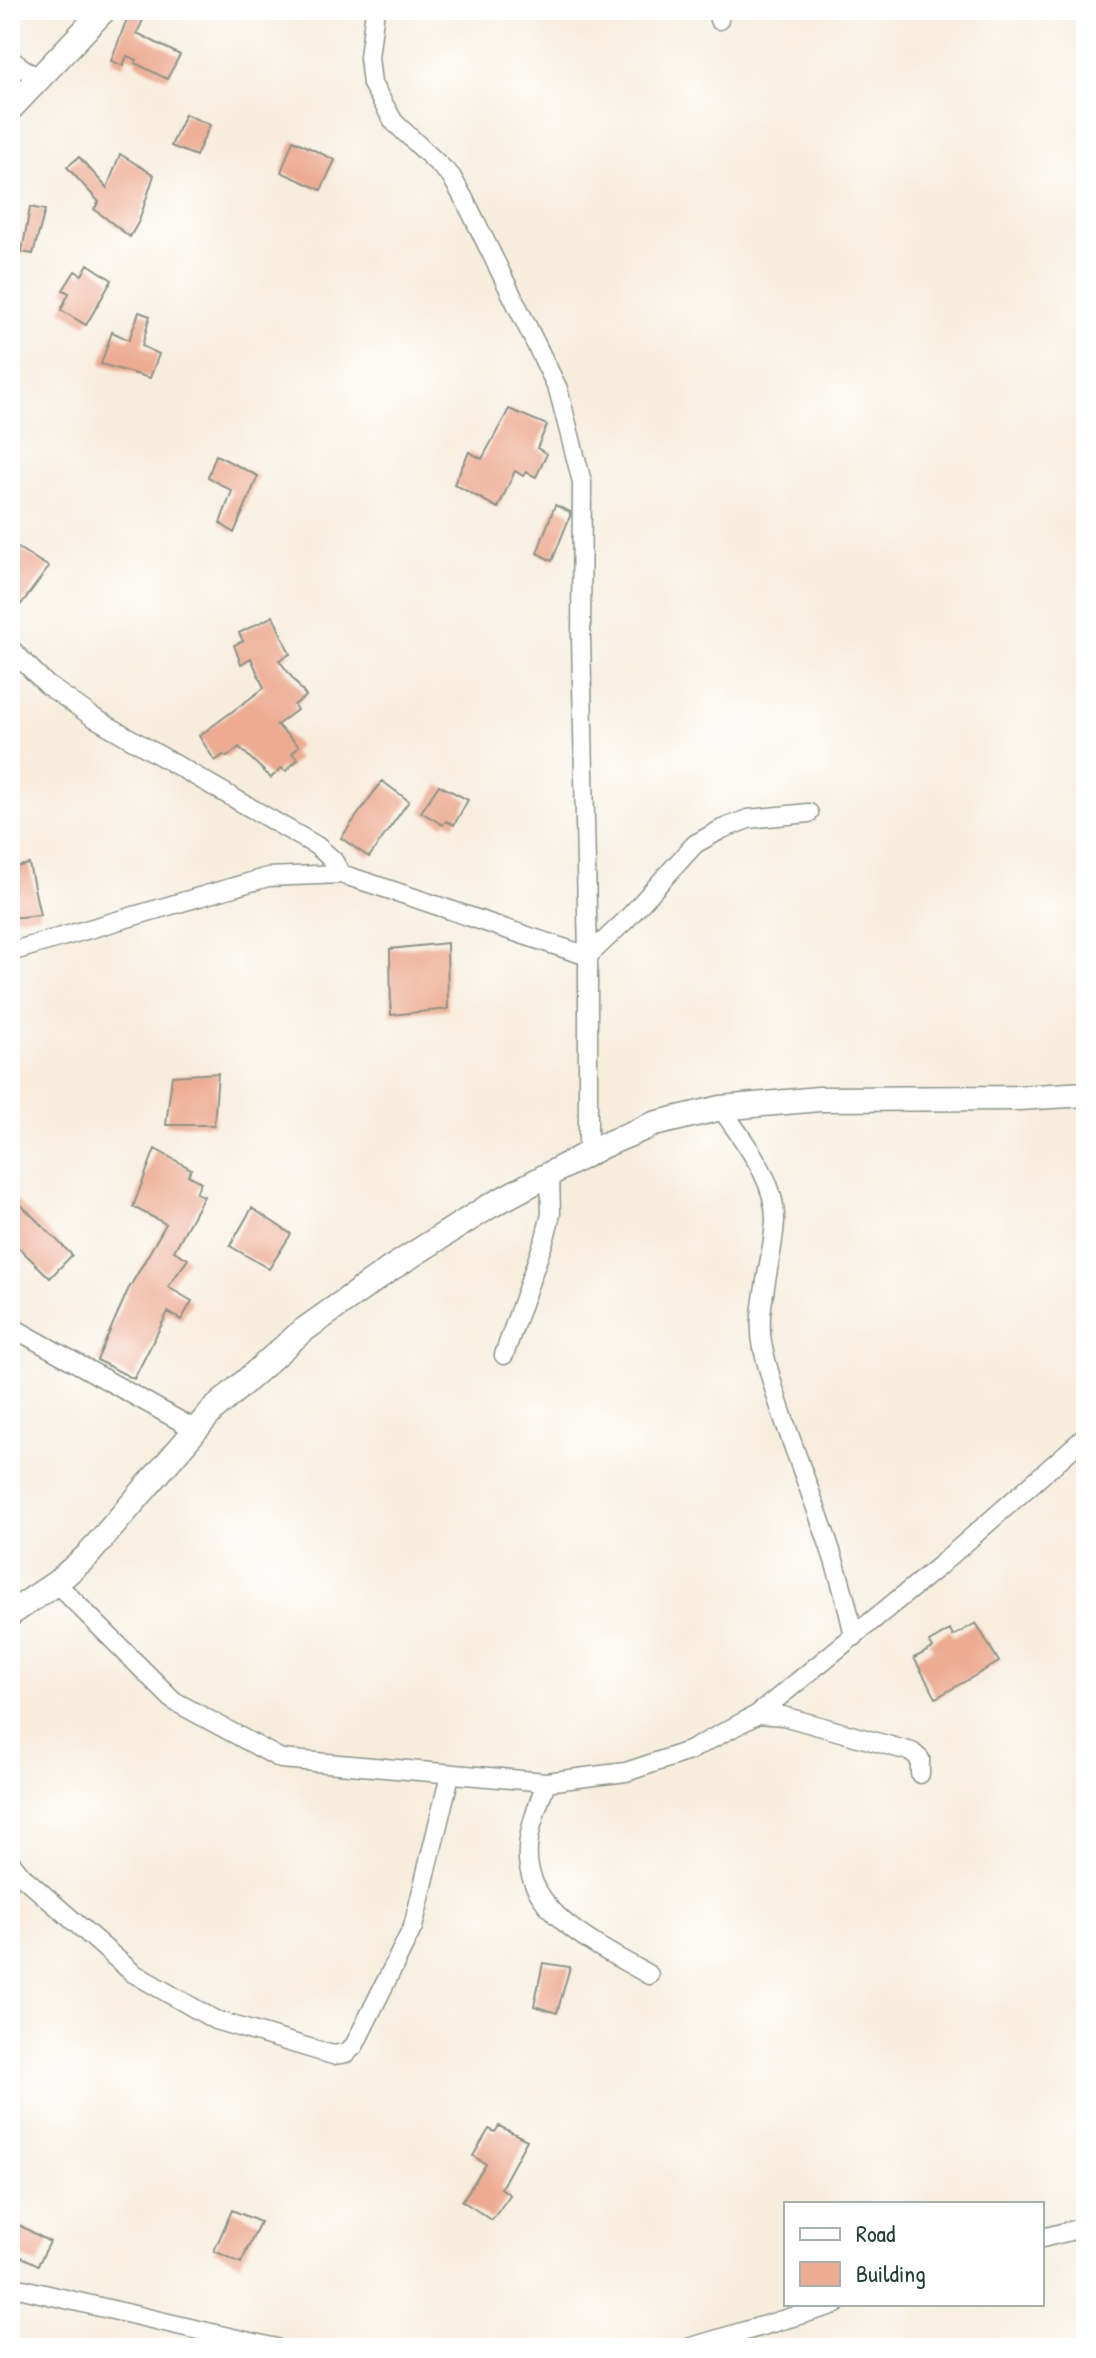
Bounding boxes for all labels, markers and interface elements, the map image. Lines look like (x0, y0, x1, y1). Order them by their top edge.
legend (784, 2202, 1044, 2306)
text: Road (856, 2217, 895, 2249)
text: Building (856, 2257, 926, 2289)

